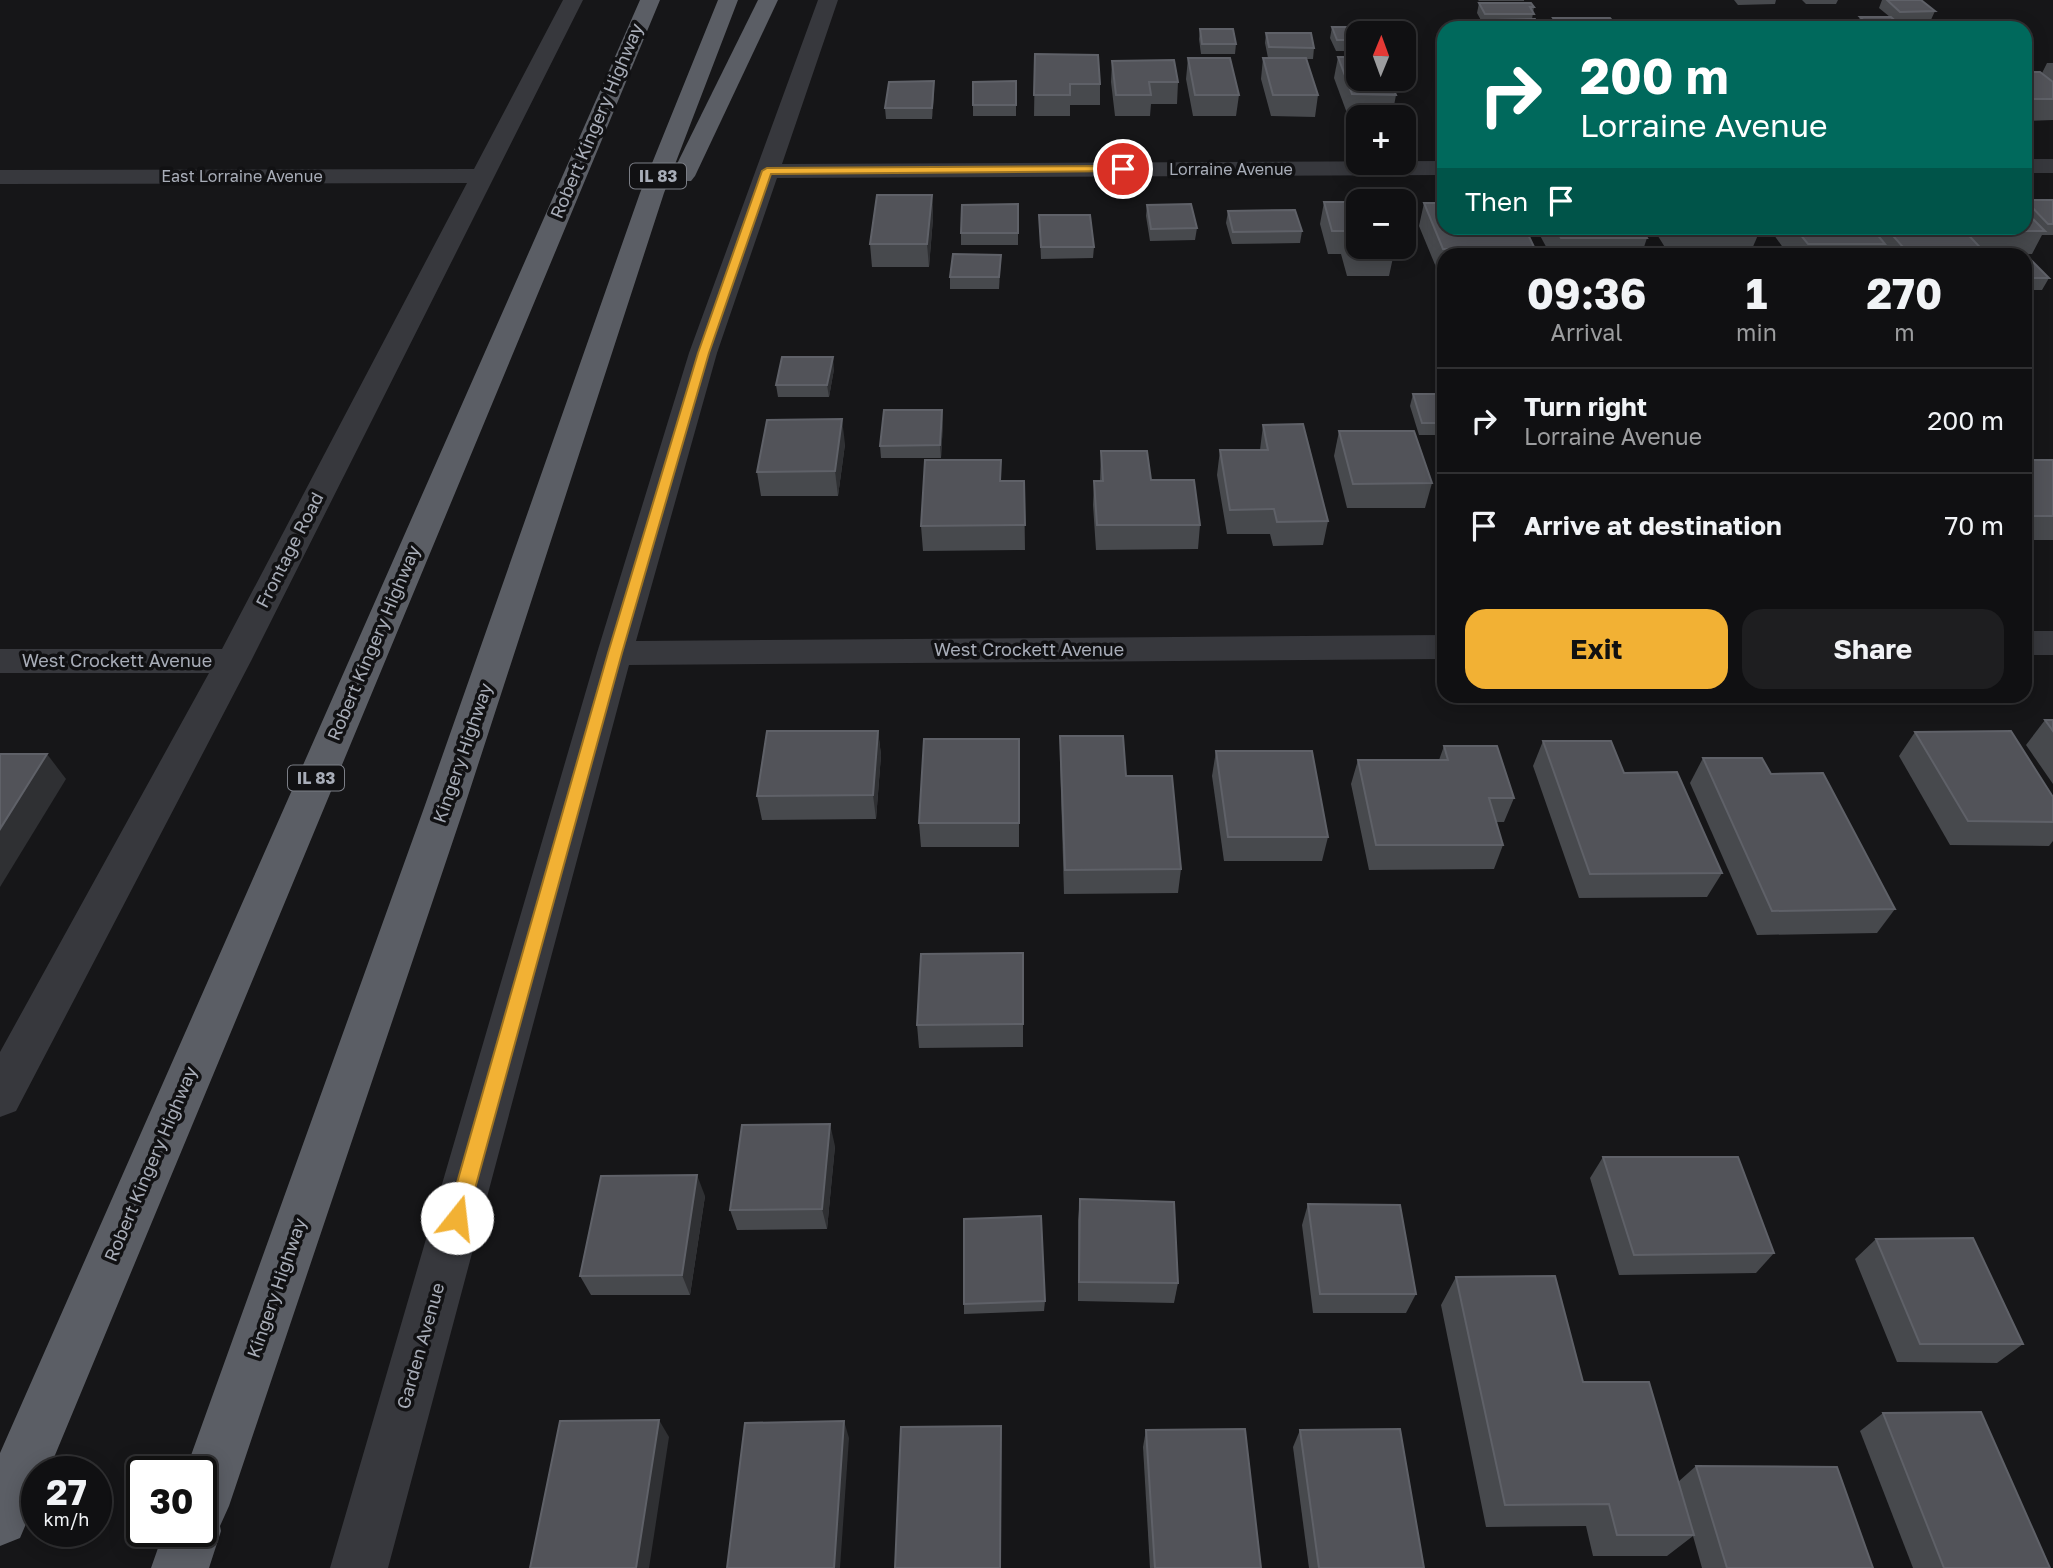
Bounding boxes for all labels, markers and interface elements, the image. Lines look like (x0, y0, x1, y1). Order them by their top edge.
street label: Robert Kingery Highway (545, 20, 647, 222)
north arrow (1346, 21, 1416, 91)
map controls (1346, 21, 1416, 259)
text: 200 m (1580, 46, 1729, 105)
icon: right (1465, 49, 1556, 140)
button: + (1346, 105, 1416, 175)
text: Lorraine Avenue (1580, 106, 1828, 144)
pin (1093, 139, 1153, 199)
icon: arrive (1104, 150, 1142, 188)
street label: Lorraine Avenue (1169, 159, 1293, 179)
road number: IL 83 (630, 164, 686, 188)
street label: East Lorraine Avenue (161, 166, 323, 186)
icon: arrive (1542, 182, 1580, 220)
text: Then (1465, 186, 1528, 217)
button: − (1346, 189, 1416, 259)
text: 09:36 (1527, 268, 1646, 318)
text: 1 (1746, 268, 1767, 318)
text: 270 (1866, 268, 1942, 318)
text: Arrival (1551, 318, 1623, 346)
text: min (1736, 318, 1777, 346)
text: m (1894, 318, 1915, 346)
text: Turn right (1524, 391, 1647, 422)
icon: right (1465, 402, 1503, 440)
text: 200 m (1927, 405, 2004, 436)
text: Lorraine Avenue (1524, 422, 1702, 450)
street label: Frontage Road (251, 488, 328, 611)
icon: arrive (1465, 507, 1503, 545)
text: Arrive at destination (1524, 510, 1782, 541)
text: 70 m (1945, 510, 2004, 541)
street label: Robert Kingery Highway (322, 542, 424, 744)
button: Exit (1465, 609, 1728, 689)
button: Share (1742, 609, 2004, 689)
street label: West Crockett Avenue (934, 638, 1124, 660)
street label: West Crockett Avenue (22, 649, 212, 671)
street label: Kingery Highway (428, 680, 496, 826)
road number: IL 83 (288, 765, 344, 790)
street label: Robert Kingery Highway (99, 1063, 201, 1265)
position arrow (420, 1181, 494, 1255)
street label: Kingery Highway (242, 1215, 310, 1361)
street label: Garden Avenue (392, 1280, 449, 1411)
speed limit sign: 30 (126, 1456, 217, 1547)
text: 27 (46, 1471, 87, 1513)
text: km/h (44, 1508, 89, 1530)

